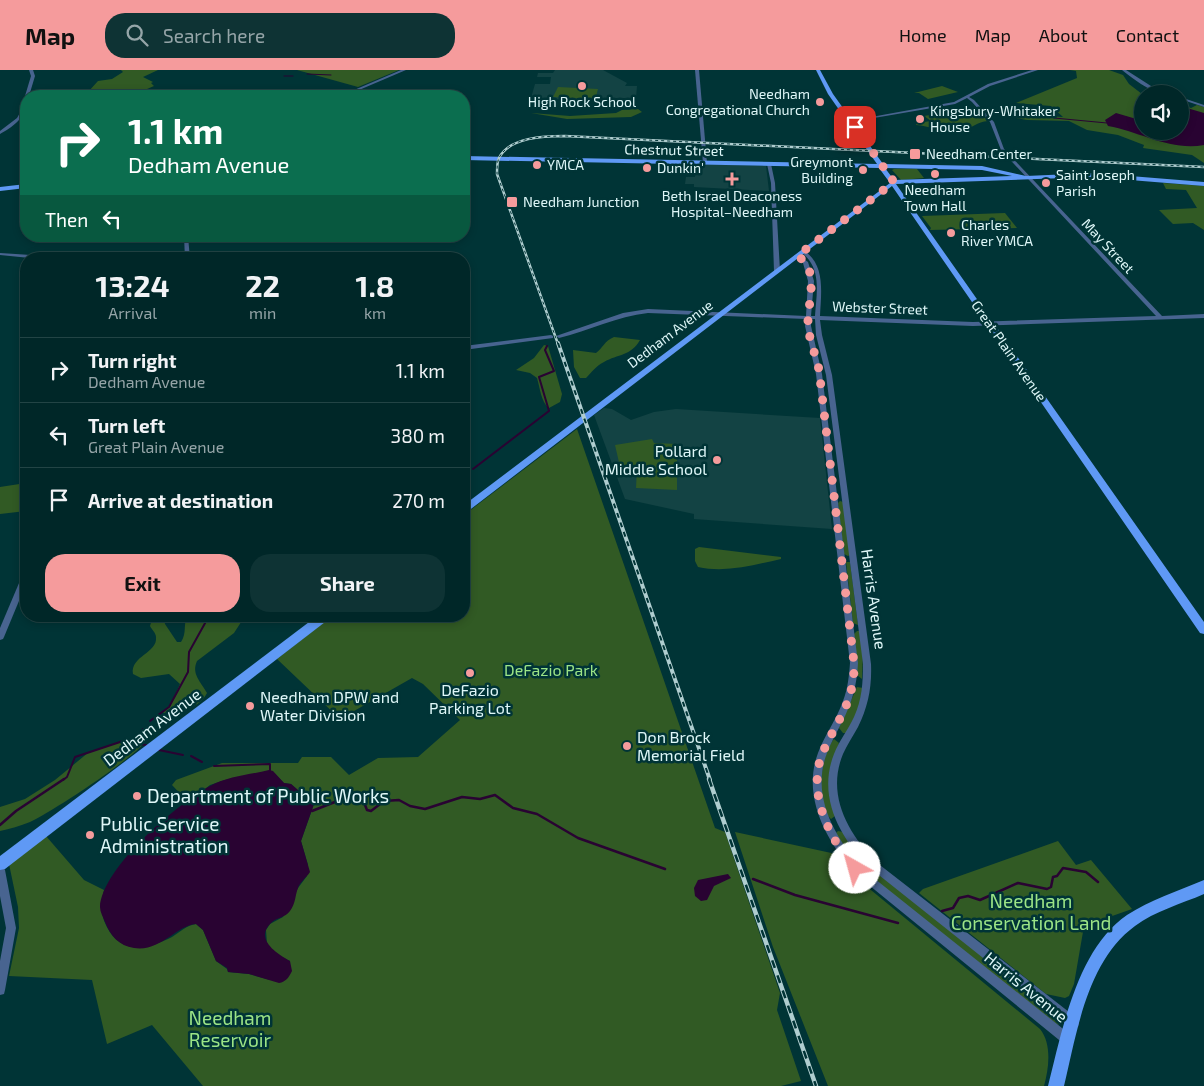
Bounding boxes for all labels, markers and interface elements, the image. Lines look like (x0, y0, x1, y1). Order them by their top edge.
search box (105, 13, 455, 58)
text: Map (25, 21, 75, 50)
icon: search (123, 21, 151, 49)
text: Search here (163, 24, 265, 47)
text: Home (899, 24, 947, 46)
text: Map (975, 24, 1011, 46)
text: About (1039, 24, 1088, 46)
text: Contact (1116, 24, 1179, 46)
marker: High Rock School (576, 80, 588, 92)
place label: Needham Congregational Church (666, 85, 810, 118)
map controls (1134, 85, 1189, 140)
button: sound (1134, 85, 1189, 140)
place label: High Rock School (528, 93, 637, 110)
marker: Needham Congregational Church (814, 96, 826, 108)
place label: Kingsbury-Whitaker House (930, 102, 1058, 135)
pin (834, 106, 876, 148)
text: 1.1 km (128, 109, 223, 151)
icon: right (45, 110, 110, 175)
icon: arrive (841, 113, 869, 141)
marker: Kingsbury-Whitaker House (914, 113, 926, 125)
street label: Chestnut Street (624, 140, 724, 159)
place label: Needham Center (926, 145, 1033, 162)
marker: Needham Center (908, 147, 922, 161)
text: Dedham Avenue (128, 151, 289, 177)
place label: Greymont Building (790, 153, 853, 186)
place label: YMCA (547, 156, 584, 173)
marker: YMCA (531, 159, 543, 171)
place label: Dunkin' (657, 159, 704, 176)
marker: Dunkin' (641, 162, 653, 174)
marker: Greymont Building (857, 164, 869, 176)
place label: Saint Joseph Parish (1056, 166, 1135, 199)
marker: Needham Town Hall (929, 168, 941, 180)
marker: Beth Israel Deaconess Hospital–Needham (725, 172, 739, 186)
marker: Saint Joseph Parish (1040, 177, 1052, 189)
place label: Needham Town Hall (904, 181, 967, 214)
place label: Beth Israel Deaconess Hospital–Needham (662, 187, 802, 220)
place label: Needham Junction (523, 193, 639, 210)
marker: Needham Junction (505, 195, 519, 209)
icon: left (98, 205, 126, 233)
text: Then (45, 208, 88, 231)
street label: May Street (1079, 215, 1138, 277)
place label: Charles River YMCA (961, 216, 1033, 249)
marker: Charles River YMCA (945, 227, 957, 239)
text: 13:24 (95, 267, 170, 303)
text: 22 (245, 267, 280, 303)
text: 1.8 (356, 267, 395, 303)
street label: Dedham Avenue (624, 296, 716, 371)
street label: Webster Street (832, 297, 928, 318)
street label: Great Plain Avenue (968, 297, 1051, 404)
text: Arrival (108, 303, 157, 322)
text: min (249, 303, 276, 322)
text: km (364, 303, 386, 322)
text: Turn right (88, 349, 176, 372)
icon: right (45, 356, 73, 384)
text: 1.1 km (396, 359, 445, 382)
text: Dedham Avenue (88, 372, 205, 391)
text: Turn left (88, 414, 165, 437)
icon: left (45, 421, 73, 449)
text: 380 m (391, 424, 445, 447)
text: Great Plain Avenue (88, 437, 224, 456)
place label: Pollard Middle School (605, 441, 707, 478)
marker: Pollard Middle School (711, 454, 723, 466)
icon: arrive (45, 486, 73, 514)
text: Arrive at destination (88, 489, 273, 512)
text: 270 m (392, 489, 445, 512)
street label: Harris Avenue (858, 547, 891, 650)
button: Exit (45, 554, 240, 612)
button: Share (250, 554, 445, 612)
park label: DeFazio Park (504, 660, 598, 679)
marker: DeFazio Parking Lot (464, 667, 476, 679)
place label: DeFazio Parking Lot (429, 680, 511, 717)
street label: Dedham Avenue (99, 684, 204, 769)
place label: Needham DPW and Water Division (260, 687, 399, 724)
marker: Needham DPW and Water Division (244, 700, 256, 712)
place label: Don Brock Memorial Field (637, 727, 745, 764)
marker: Don Brock Memorial Field (621, 740, 633, 752)
place label: Department of Public Works (147, 784, 389, 807)
marker: Department of Public Works (131, 790, 143, 802)
place label: Public Service Administration (100, 812, 229, 857)
marker: Public Service Administration (84, 829, 96, 841)
position arrow (828, 841, 880, 893)
park label: Needham Conservation Land (951, 889, 1111, 934)
street label: Harris Avenue (981, 947, 1072, 1026)
park label: Needham Reservoir (189, 1006, 272, 1051)

